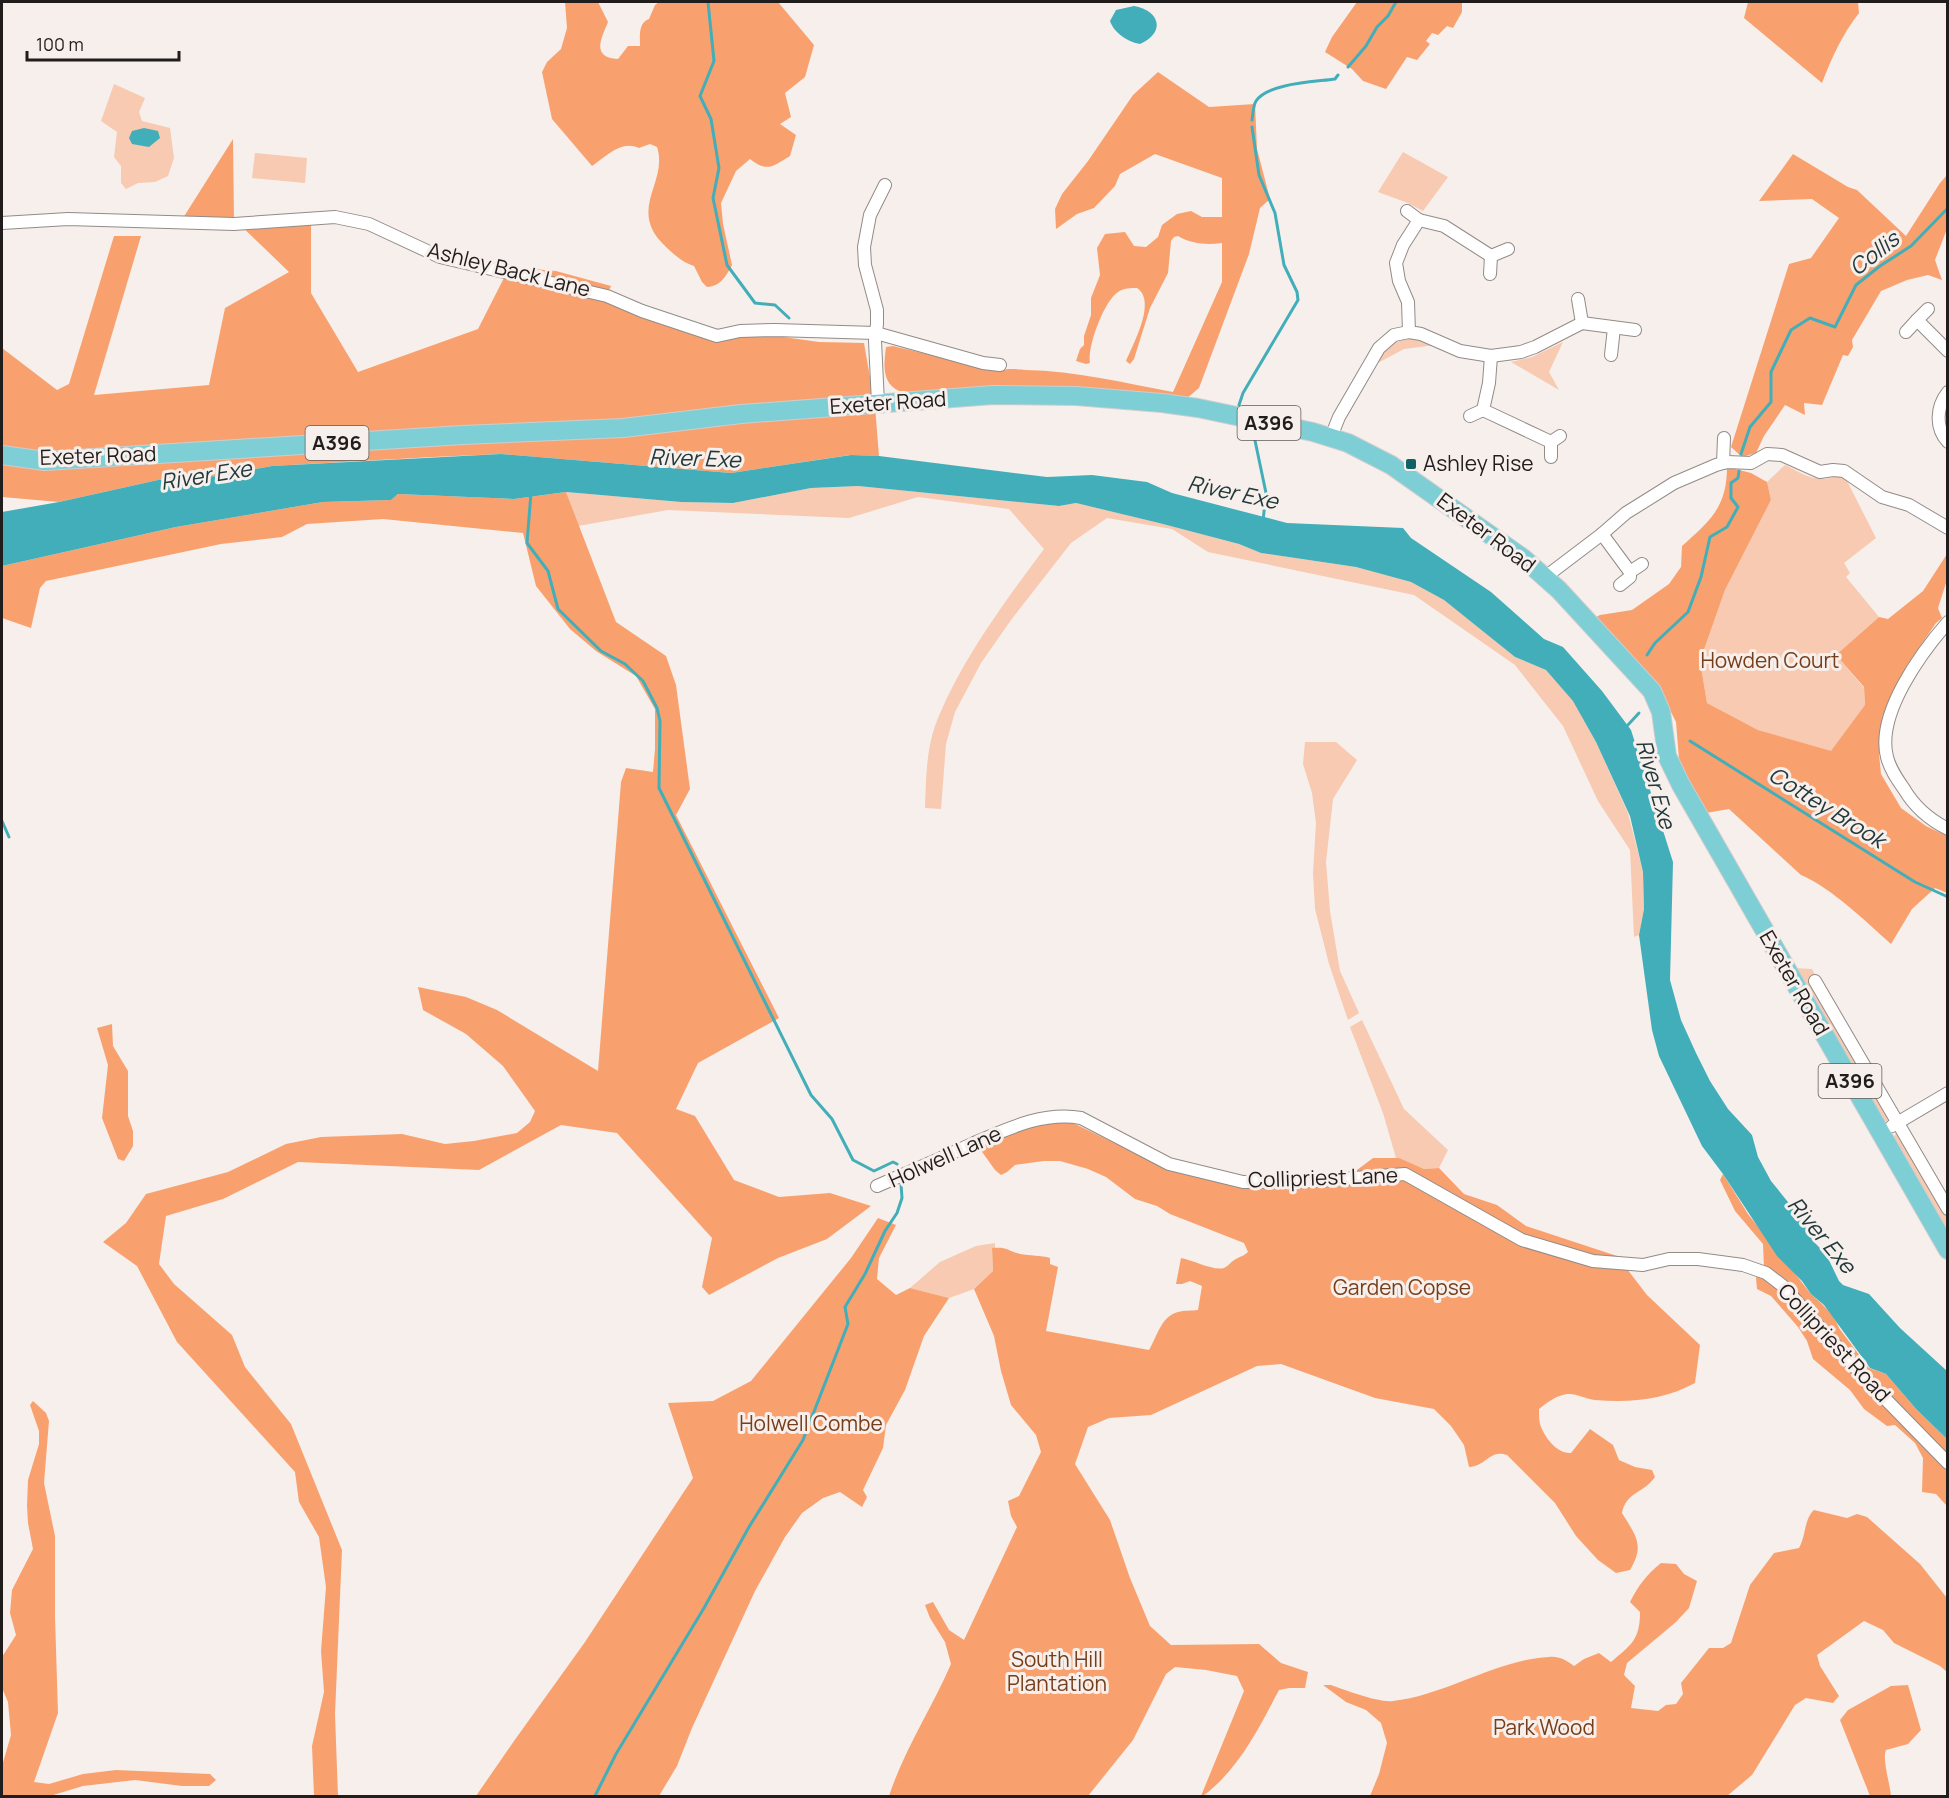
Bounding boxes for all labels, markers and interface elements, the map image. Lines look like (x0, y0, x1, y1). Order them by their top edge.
scale bar (27, 24, 178, 62)
text: 100 m (36, 32, 84, 56)
water label: Collis (1843, 223, 1906, 282)
street label: Ashley Back Lane (425, 235, 594, 303)
street label: Exeter Road (829, 384, 947, 420)
road number: A396 (1238, 406, 1300, 440)
road number: A396 (306, 426, 368, 460)
street label: Exeter Road (39, 439, 157, 471)
water label: River Exe (649, 441, 742, 475)
place label: Ashley Rise (1423, 449, 1534, 477)
water label: River Exe (158, 453, 255, 497)
marker: Ashley Rise (1404, 457, 1418, 471)
water label: River Exe (1185, 468, 1282, 516)
street label: Exeter Road (1432, 486, 1542, 578)
park label: Howden Court (1700, 646, 1840, 674)
water label: River Exe (1629, 736, 1683, 833)
water label: Cottey Brook (1763, 759, 1893, 856)
street label: Exeter Road (1754, 925, 1836, 1040)
road number: A396 (1818, 1064, 1882, 1098)
street label: Holwell Lane (884, 1119, 1005, 1193)
street label: Collipriest Lane (1247, 1160, 1398, 1194)
water label: River Exe (1781, 1190, 1864, 1281)
park label: Garden Copse (1333, 1273, 1471, 1301)
street label: Collipriest Road (1772, 1277, 1897, 1408)
park label: Holwell Combe (739, 1409, 883, 1437)
park label: South Hill Plantation (1007, 1645, 1107, 1697)
park label: Park Wood (1493, 1713, 1595, 1741)

